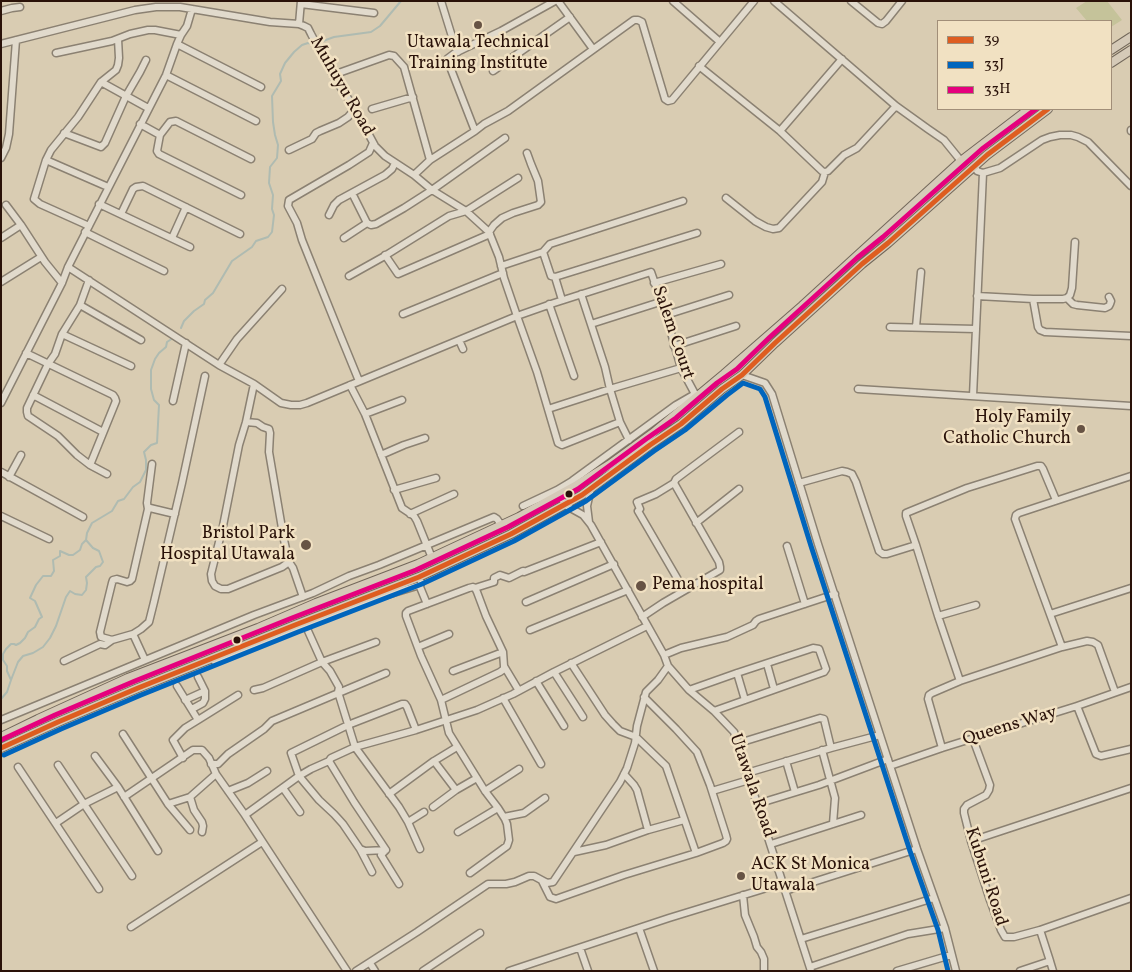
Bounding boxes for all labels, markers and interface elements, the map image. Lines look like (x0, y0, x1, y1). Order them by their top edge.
marker: Utawala Technical Training Institute (472, 19, 484, 31)
legend (937, 20, 1112, 110)
text: 39 (984, 29, 999, 50)
place label: Utawala Technical Training Institute (407, 33, 549, 76)
street label: Muhuyu Road (304, 34, 378, 140)
text: 33J (984, 54, 1004, 75)
text: 33H (984, 79, 1011, 100)
street label: Salem Court (646, 283, 698, 383)
place label: Holy Family Catholic Church (943, 408, 1071, 450)
marker: Holy Family Catholic Church (1075, 423, 1087, 435)
unlabelled marker (564, 489, 574, 499)
place label: Bristol Park Hospital Utawala (160, 524, 295, 566)
marker: Bristol Park Hospital Utawala (299, 538, 313, 552)
place label: Pema hospital (652, 575, 764, 597)
marker: Pema hospital (634, 579, 648, 593)
unlabelled marker (232, 635, 242, 645)
street label: Queens Way (960, 702, 1060, 752)
street label: Utawala Road (723, 731, 779, 841)
street label: Kubuni Road (959, 825, 1011, 929)
place label: ACK St Monica Utawala (751, 855, 870, 898)
marker: ACK St Monica Utawala (735, 870, 747, 882)

